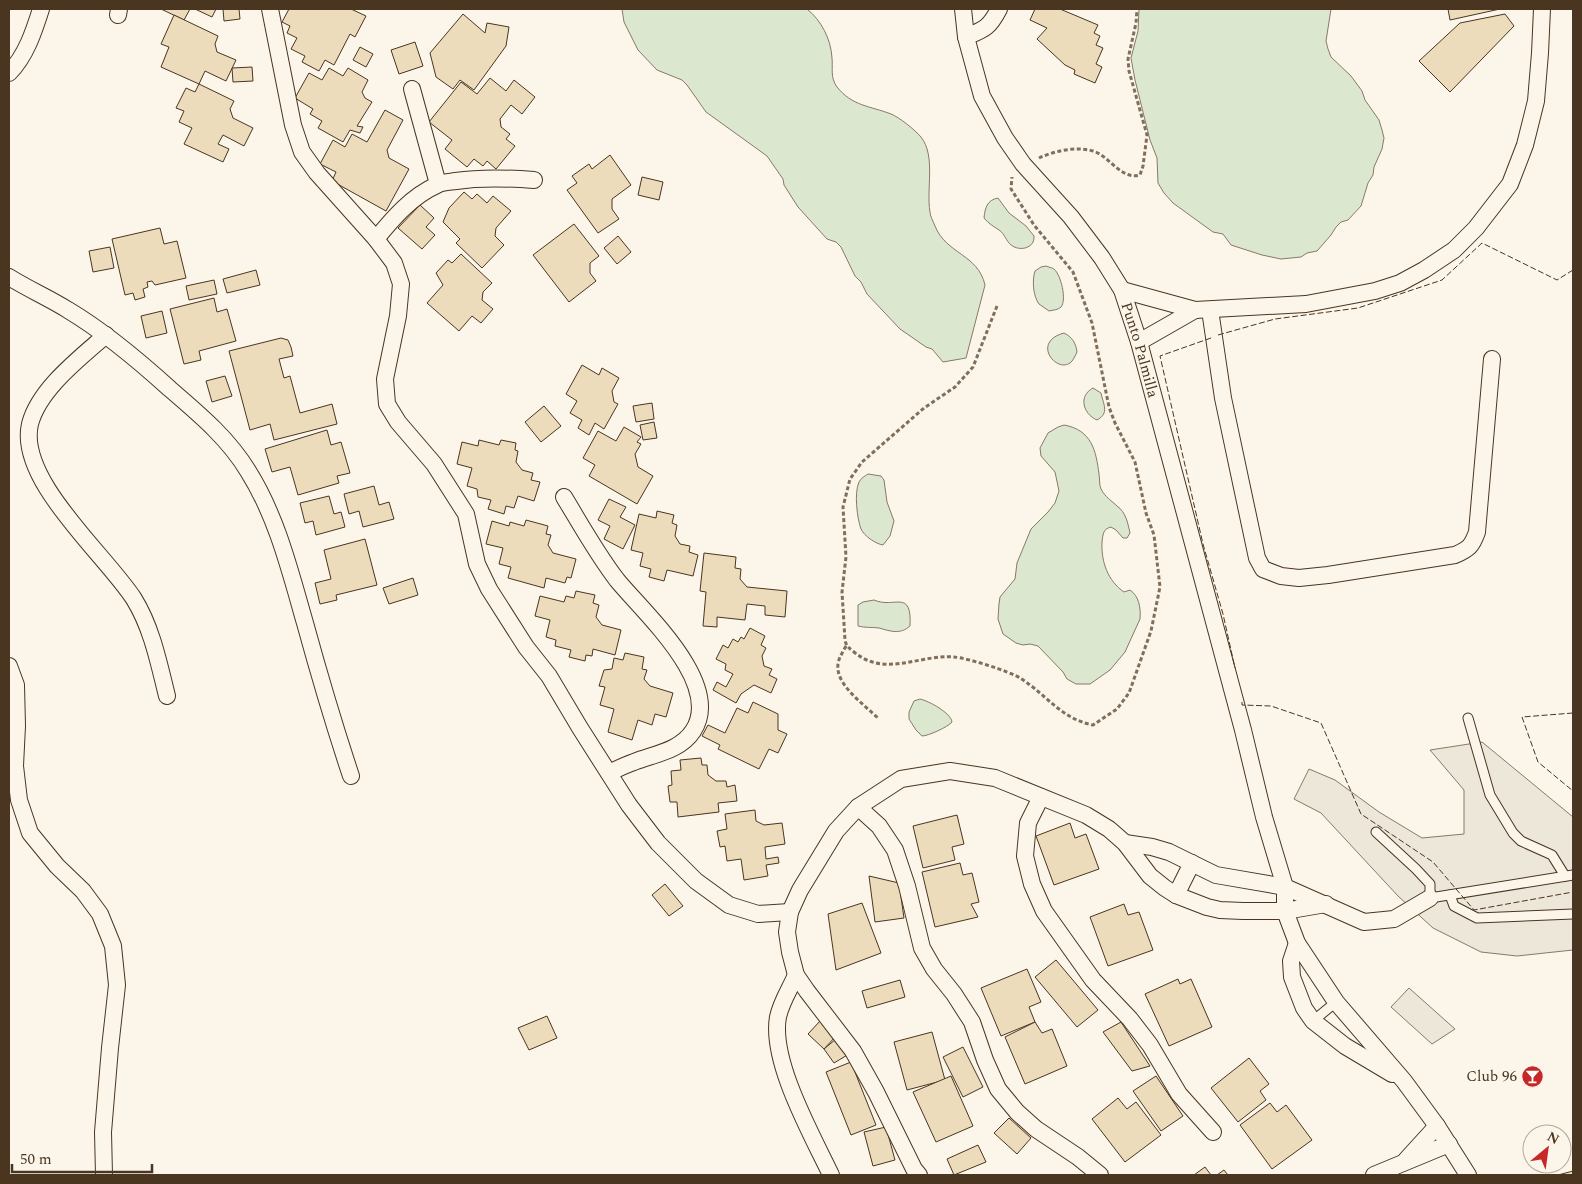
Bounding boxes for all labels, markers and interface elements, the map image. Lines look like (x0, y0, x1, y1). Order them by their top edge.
street label: Punto Palmilla (1115, 299, 1165, 401)
bar icon: Club 96 (1521, 1064, 1545, 1088)
place label: Club 96 (1466, 1065, 1517, 1088)
north arrow (1522, 1124, 1572, 1174)
text: N (1543, 1126, 1563, 1150)
scale bar (12, 1142, 152, 1174)
text: 50 m (20, 1148, 52, 1171)

